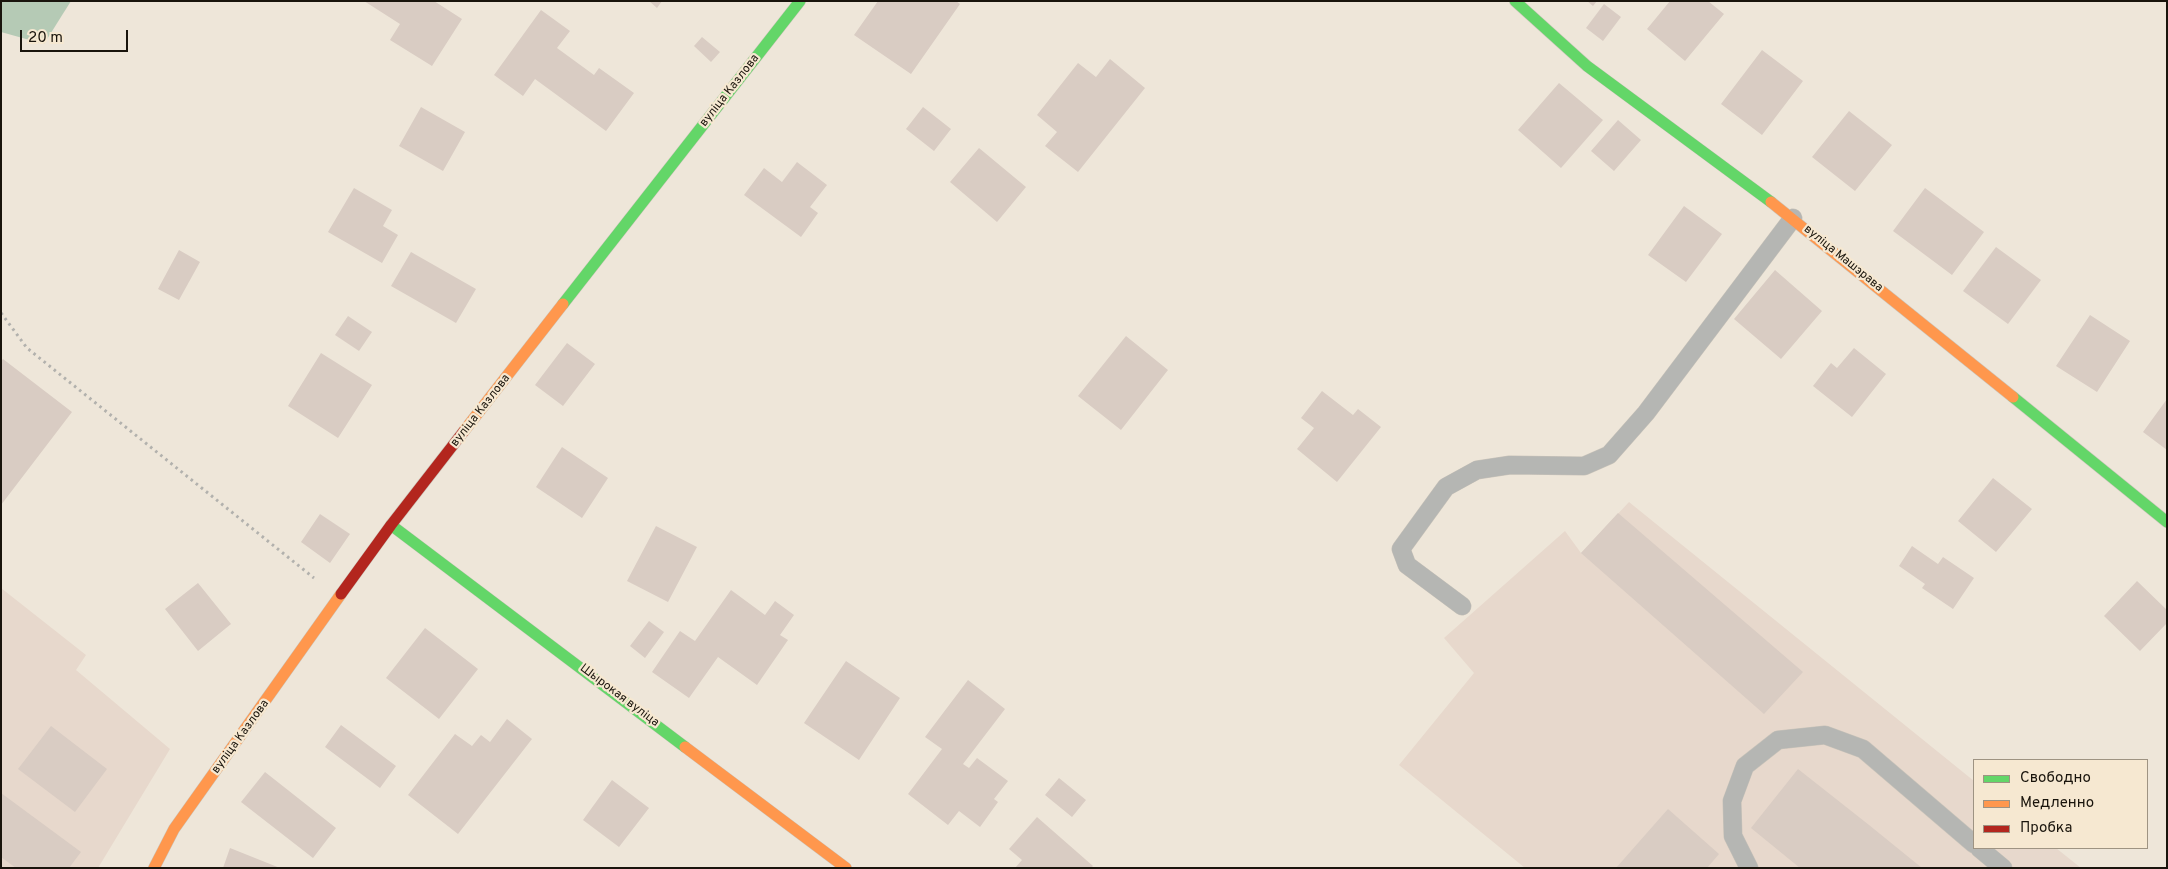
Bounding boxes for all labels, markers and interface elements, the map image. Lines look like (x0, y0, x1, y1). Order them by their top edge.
scale bar (22, 20, 130, 52)
text: 20 m (28, 29, 63, 48)
street label: вуліца Казлова (697, 52, 763, 130)
street label: вуліца Машэрава (1800, 223, 1886, 295)
street label: вуліца Казлова (448, 372, 514, 450)
street label: Шырокая вуліца (577, 661, 661, 731)
street label: вуліца Казлова (209, 697, 273, 777)
legend (1973, 759, 2148, 849)
text: Свободно (2020, 769, 2091, 788)
text: Медленно (2020, 794, 2094, 813)
text: Пробка (2020, 819, 2072, 838)

